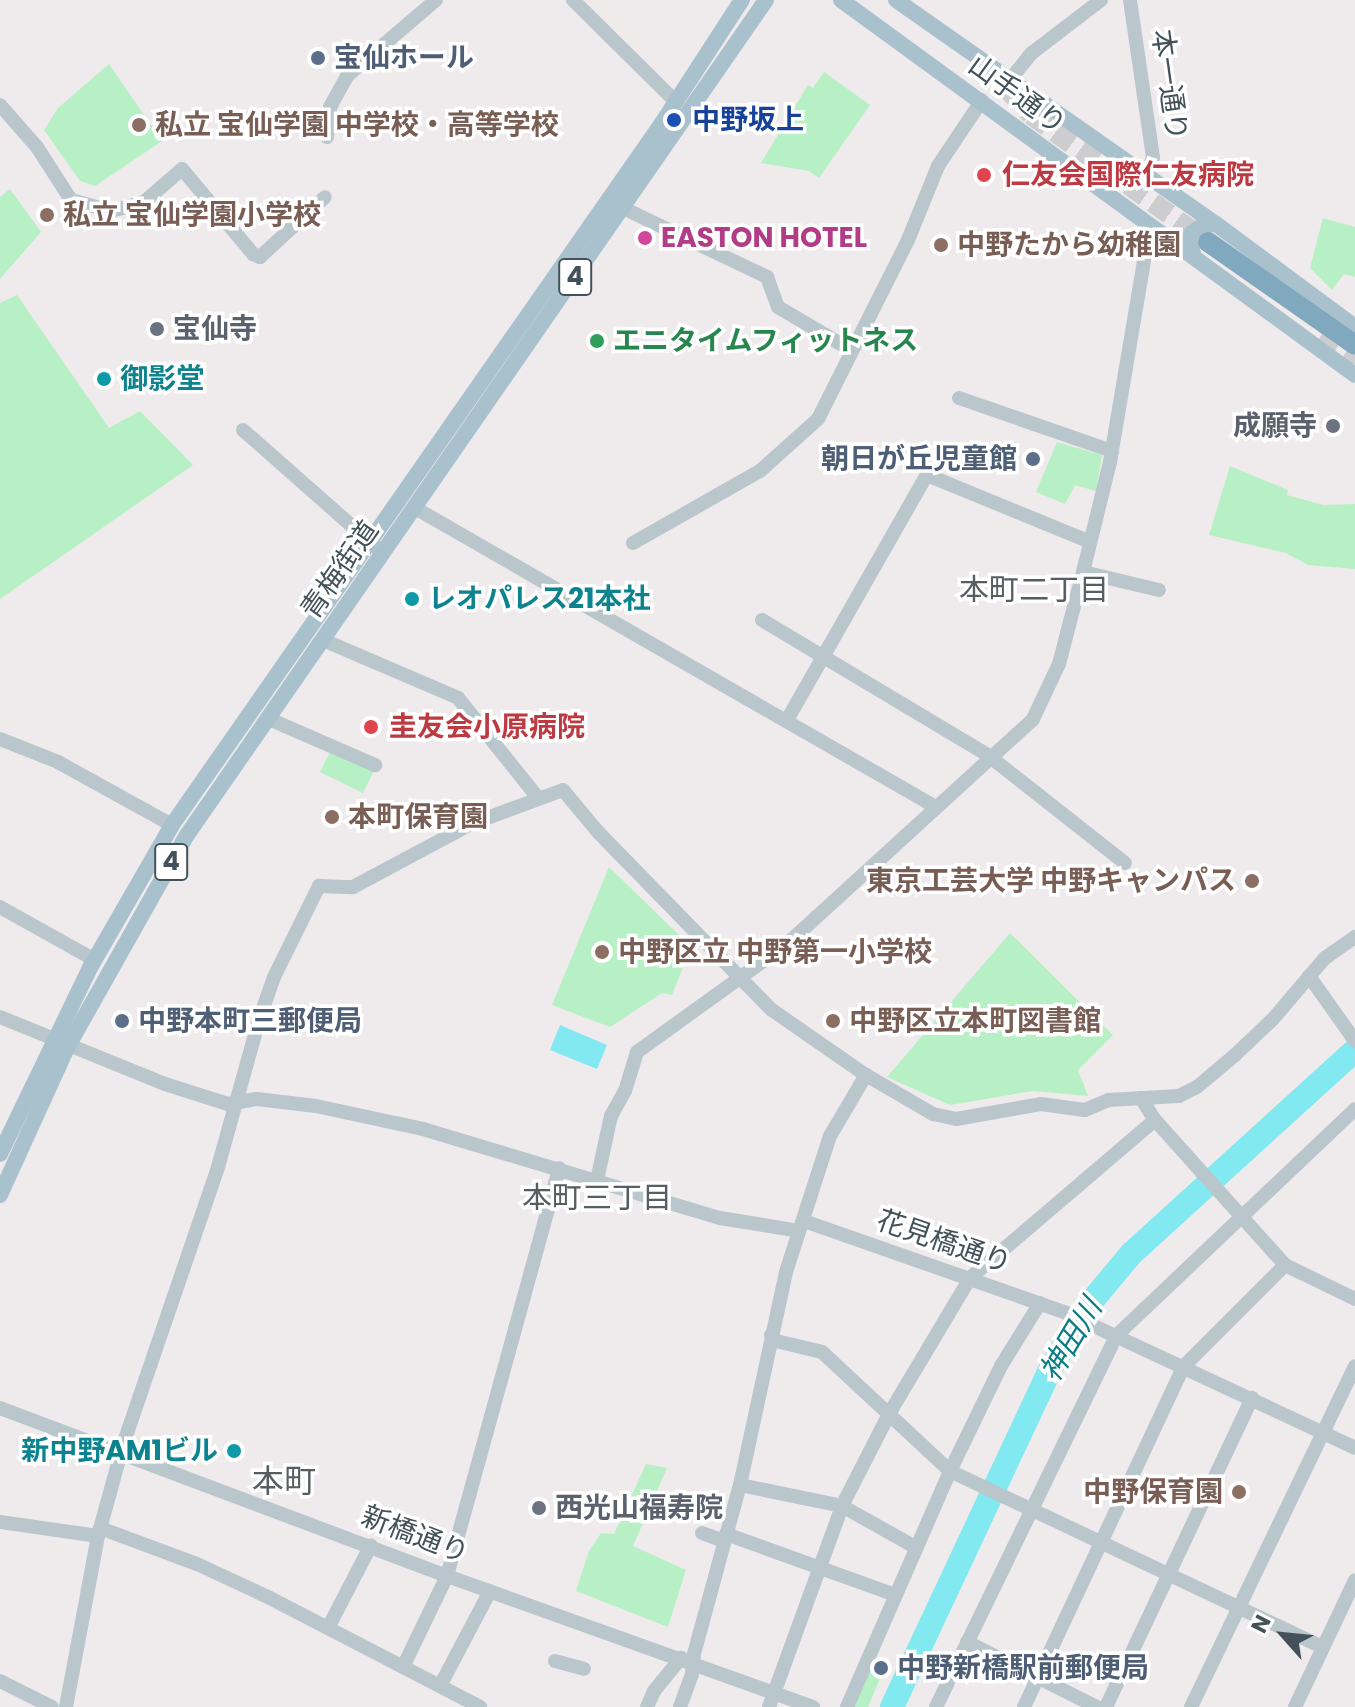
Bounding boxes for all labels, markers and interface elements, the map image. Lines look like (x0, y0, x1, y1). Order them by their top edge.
street label: 本一通り (1145, 27, 1193, 143)
place label: 宝仙ホール (334, 41, 474, 75)
street label: 山手通り (962, 48, 1072, 142)
marker: 宝仙ホール (309, 49, 327, 67)
place label: 中野坂上 (692, 103, 804, 137)
place label: 私立 宝仙学園 中学校・高等学校 (155, 108, 559, 142)
marker: 中野坂上 (663, 109, 685, 131)
marker: 私立 宝仙学園 中学校・高等学校 (130, 116, 148, 134)
place label: 仁友会国際仁友病院 (1002, 158, 1254, 192)
marker: 仁友会国際仁友病院 (973, 164, 995, 186)
place label: 私立 宝仙学園小学校 (63, 198, 321, 232)
marker: 私立 宝仙学園小学校 (38, 206, 56, 224)
place label: EASTON HOTEL (661, 221, 867, 255)
place label: 中野たから幼稚園 (957, 228, 1181, 262)
marker: EASTON HOTEL (636, 229, 654, 247)
marker: 中野たから幼稚園 (932, 236, 950, 254)
road number: 4 (557, 255, 593, 299)
place label: 宝仙寺 (173, 312, 257, 346)
marker: 宝仙寺 (148, 320, 166, 338)
place label: エニタイムフィットネス (613, 324, 921, 358)
marker: エニタイムフィットネス (588, 332, 606, 350)
place label: 御影堂 (120, 362, 204, 396)
marker: 御影堂 (95, 370, 113, 388)
place label: 成願寺 (1233, 409, 1317, 443)
marker: 成願寺 (1324, 417, 1342, 435)
place label: 朝日が丘児童館 (821, 442, 1017, 476)
marker: 朝日が丘児童館 (1024, 450, 1042, 468)
street label: 青梅街道 (294, 514, 386, 626)
district label: 本町二丁目 (959, 572, 1109, 608)
place label: レオパレス21本社 (428, 582, 651, 616)
marker: レオパレス21本社 (403, 590, 421, 608)
place label: 圭友会小原病院 (389, 710, 585, 744)
marker: 圭友会小原病院 (360, 716, 382, 738)
place label: 本町保育園 (348, 800, 488, 834)
marker: 本町保育園 (323, 808, 341, 826)
road number: 4 (153, 840, 189, 884)
place label: 東京工芸大学 中野キャンパス (866, 864, 1236, 898)
marker: 東京工芸大学 中野キャンパス (1243, 872, 1261, 890)
place label: 中野区立 中野第一小学校 (618, 935, 932, 969)
marker: 中野区立 中野第一小学校 (593, 943, 611, 961)
place label: 中野本町三郵便局 (138, 1004, 362, 1038)
place label: 中野区立本町図書館 (849, 1004, 1101, 1038)
marker: 中野本町三郵便局 (113, 1012, 131, 1030)
marker: 中野区立本町図書館 (824, 1012, 842, 1030)
district label: 本町三丁目 (522, 1180, 672, 1216)
street label: 花見橋通り (872, 1203, 1016, 1281)
water label: 神田川 (1032, 1292, 1110, 1388)
place label: 新中野AM1ビル (21, 1434, 218, 1468)
marker: 新中野AM1ビル (225, 1442, 243, 1460)
district label: 本町 (252, 1462, 316, 1500)
place label: 中野保育園 (1083, 1475, 1223, 1509)
marker: 中野保育園 (1230, 1483, 1248, 1501)
place label: 西光山福寿院 (555, 1491, 723, 1525)
street label: 新橋通り (357, 1499, 473, 1571)
marker: 西光山福寿院 (530, 1499, 548, 1517)
north arrow (1243, 1595, 1323, 1675)
text: N (1244, 1609, 1279, 1638)
place label: 中野新橋駅前郵便局 (897, 1651, 1149, 1685)
marker: 中野新橋駅前郵便局 (872, 1659, 890, 1677)

